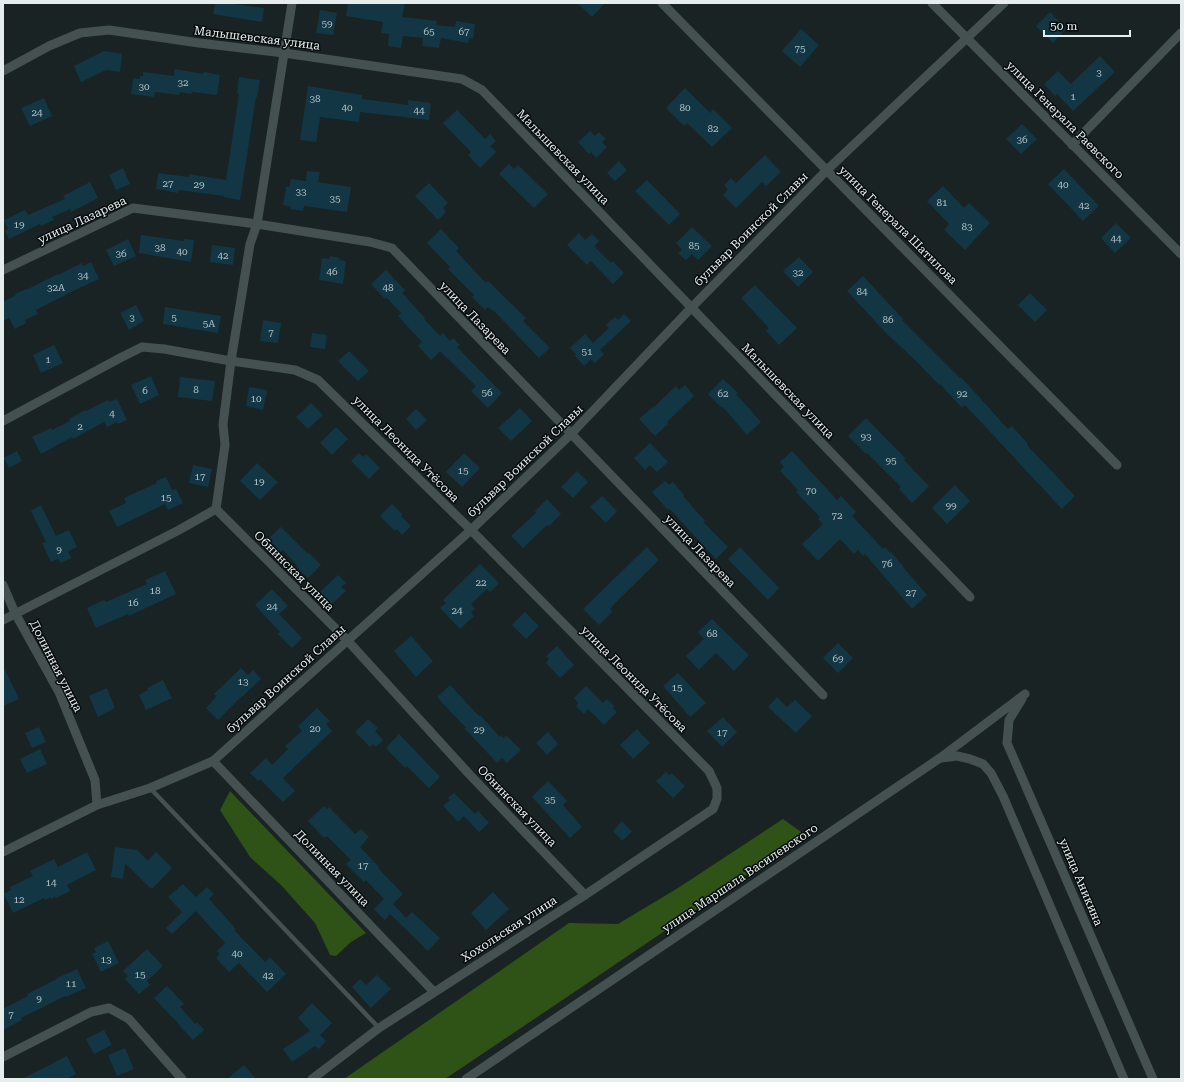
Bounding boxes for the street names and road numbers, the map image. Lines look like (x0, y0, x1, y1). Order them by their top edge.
street label: Малышевская улица (193, 23, 321, 53)
street label: улица Генерала Раевского (1003, 58, 1127, 182)
street label: Малышевская улица (514, 107, 612, 208)
street label: улица Генерала Шатилова (836, 163, 960, 287)
street label: бульвар Воинской Славы (691, 169, 811, 289)
street label: улица Лазарева (36, 193, 129, 247)
street label: улица Лазарева (437, 279, 514, 358)
street label: Малышевская улица (739, 341, 837, 442)
street label: улица Леонида Утёсова (350, 393, 462, 505)
street label: бульвар Воинской Славы (464, 402, 586, 520)
street label: улица Лазарева (662, 512, 739, 591)
street label: Обнинская улица (251, 528, 337, 614)
street label: Долинная улица (27, 618, 85, 715)
street label: бульвар Воинской Славы (224, 622, 348, 736)
street label: улица Леонида Утёсова (578, 623, 690, 735)
street label: Обнинская улица (475, 762, 560, 850)
street label: улица Маршала Василевского (659, 820, 821, 936)
street label: Долинная улица (292, 827, 372, 910)
street label: улица Аникина (1056, 836, 1106, 928)
street label: Хохольская улица (459, 893, 560, 965)

